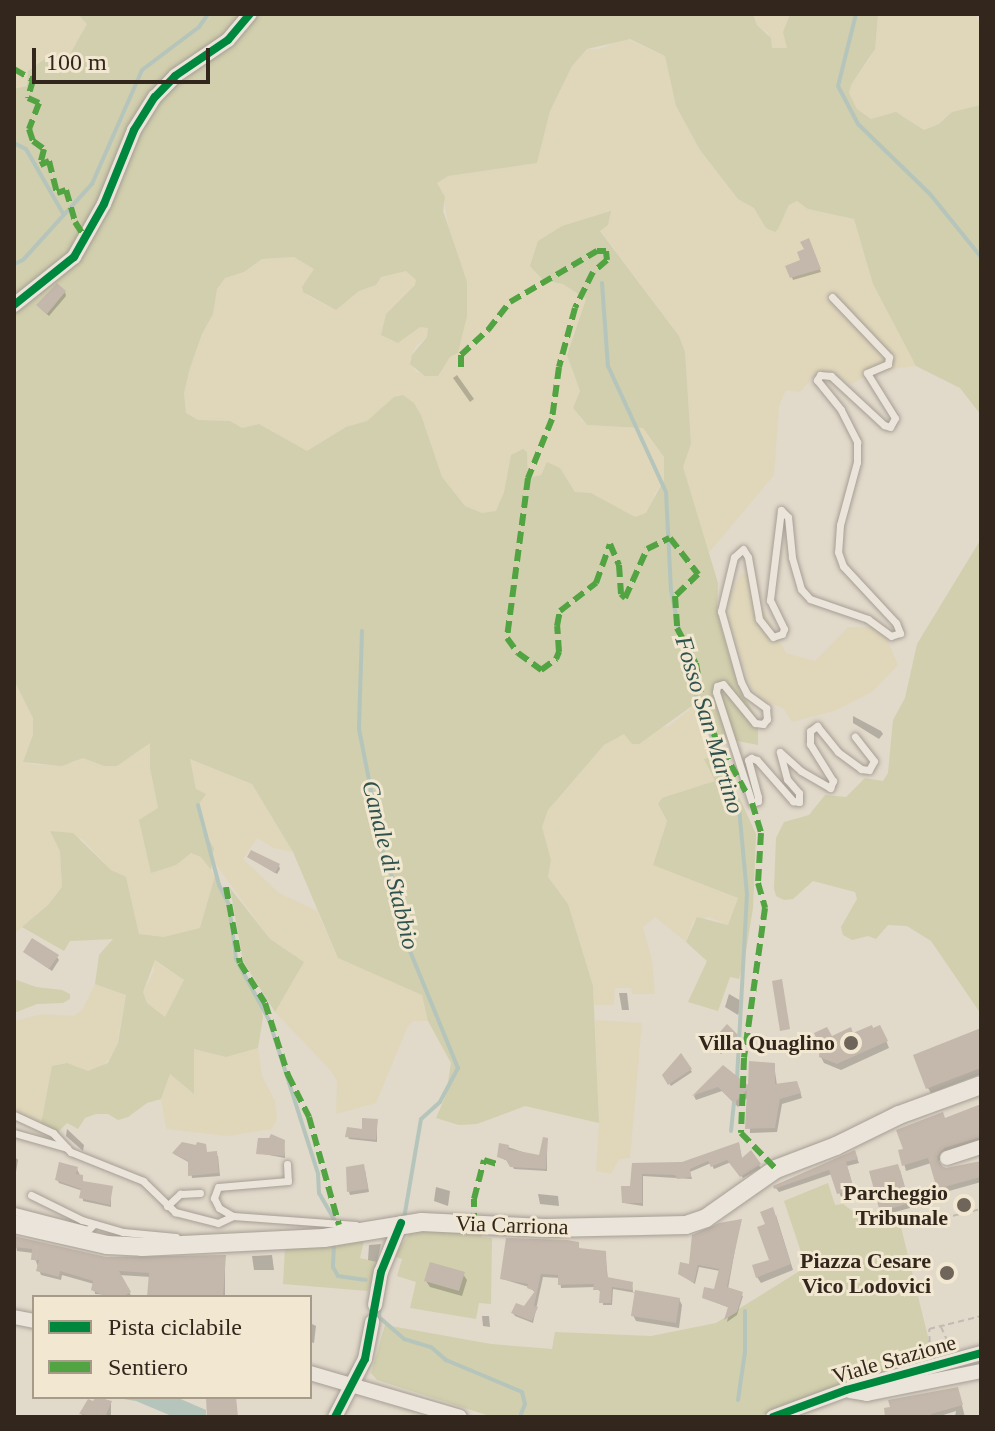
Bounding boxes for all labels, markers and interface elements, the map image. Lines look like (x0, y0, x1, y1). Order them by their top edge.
scale bar (36, 32, 214, 82)
text: 100 m (46, 49, 107, 75)
water label: Fosso San Martino (668, 633, 750, 817)
water label: Canale di Stabbio (355, 777, 425, 953)
place label: Villa Quaglino (698, 1030, 835, 1056)
marker: Villa Quaglino (842, 1034, 860, 1052)
place label: Parcheggio Tribunale (843, 1179, 948, 1230)
marker: Parcheggio Tribunale (955, 1196, 973, 1214)
street label: Via Carriona (455, 1210, 569, 1240)
place label: Piazza Cesare Vico Lodovici (800, 1247, 931, 1298)
marker: Piazza Cesare Vico Lodovici (938, 1264, 956, 1282)
legend (32, 1295, 312, 1399)
text: Pista ciclabile (108, 1314, 242, 1340)
street label: Viale Stazione (829, 1329, 959, 1389)
text: Sentiero (108, 1354, 188, 1380)

